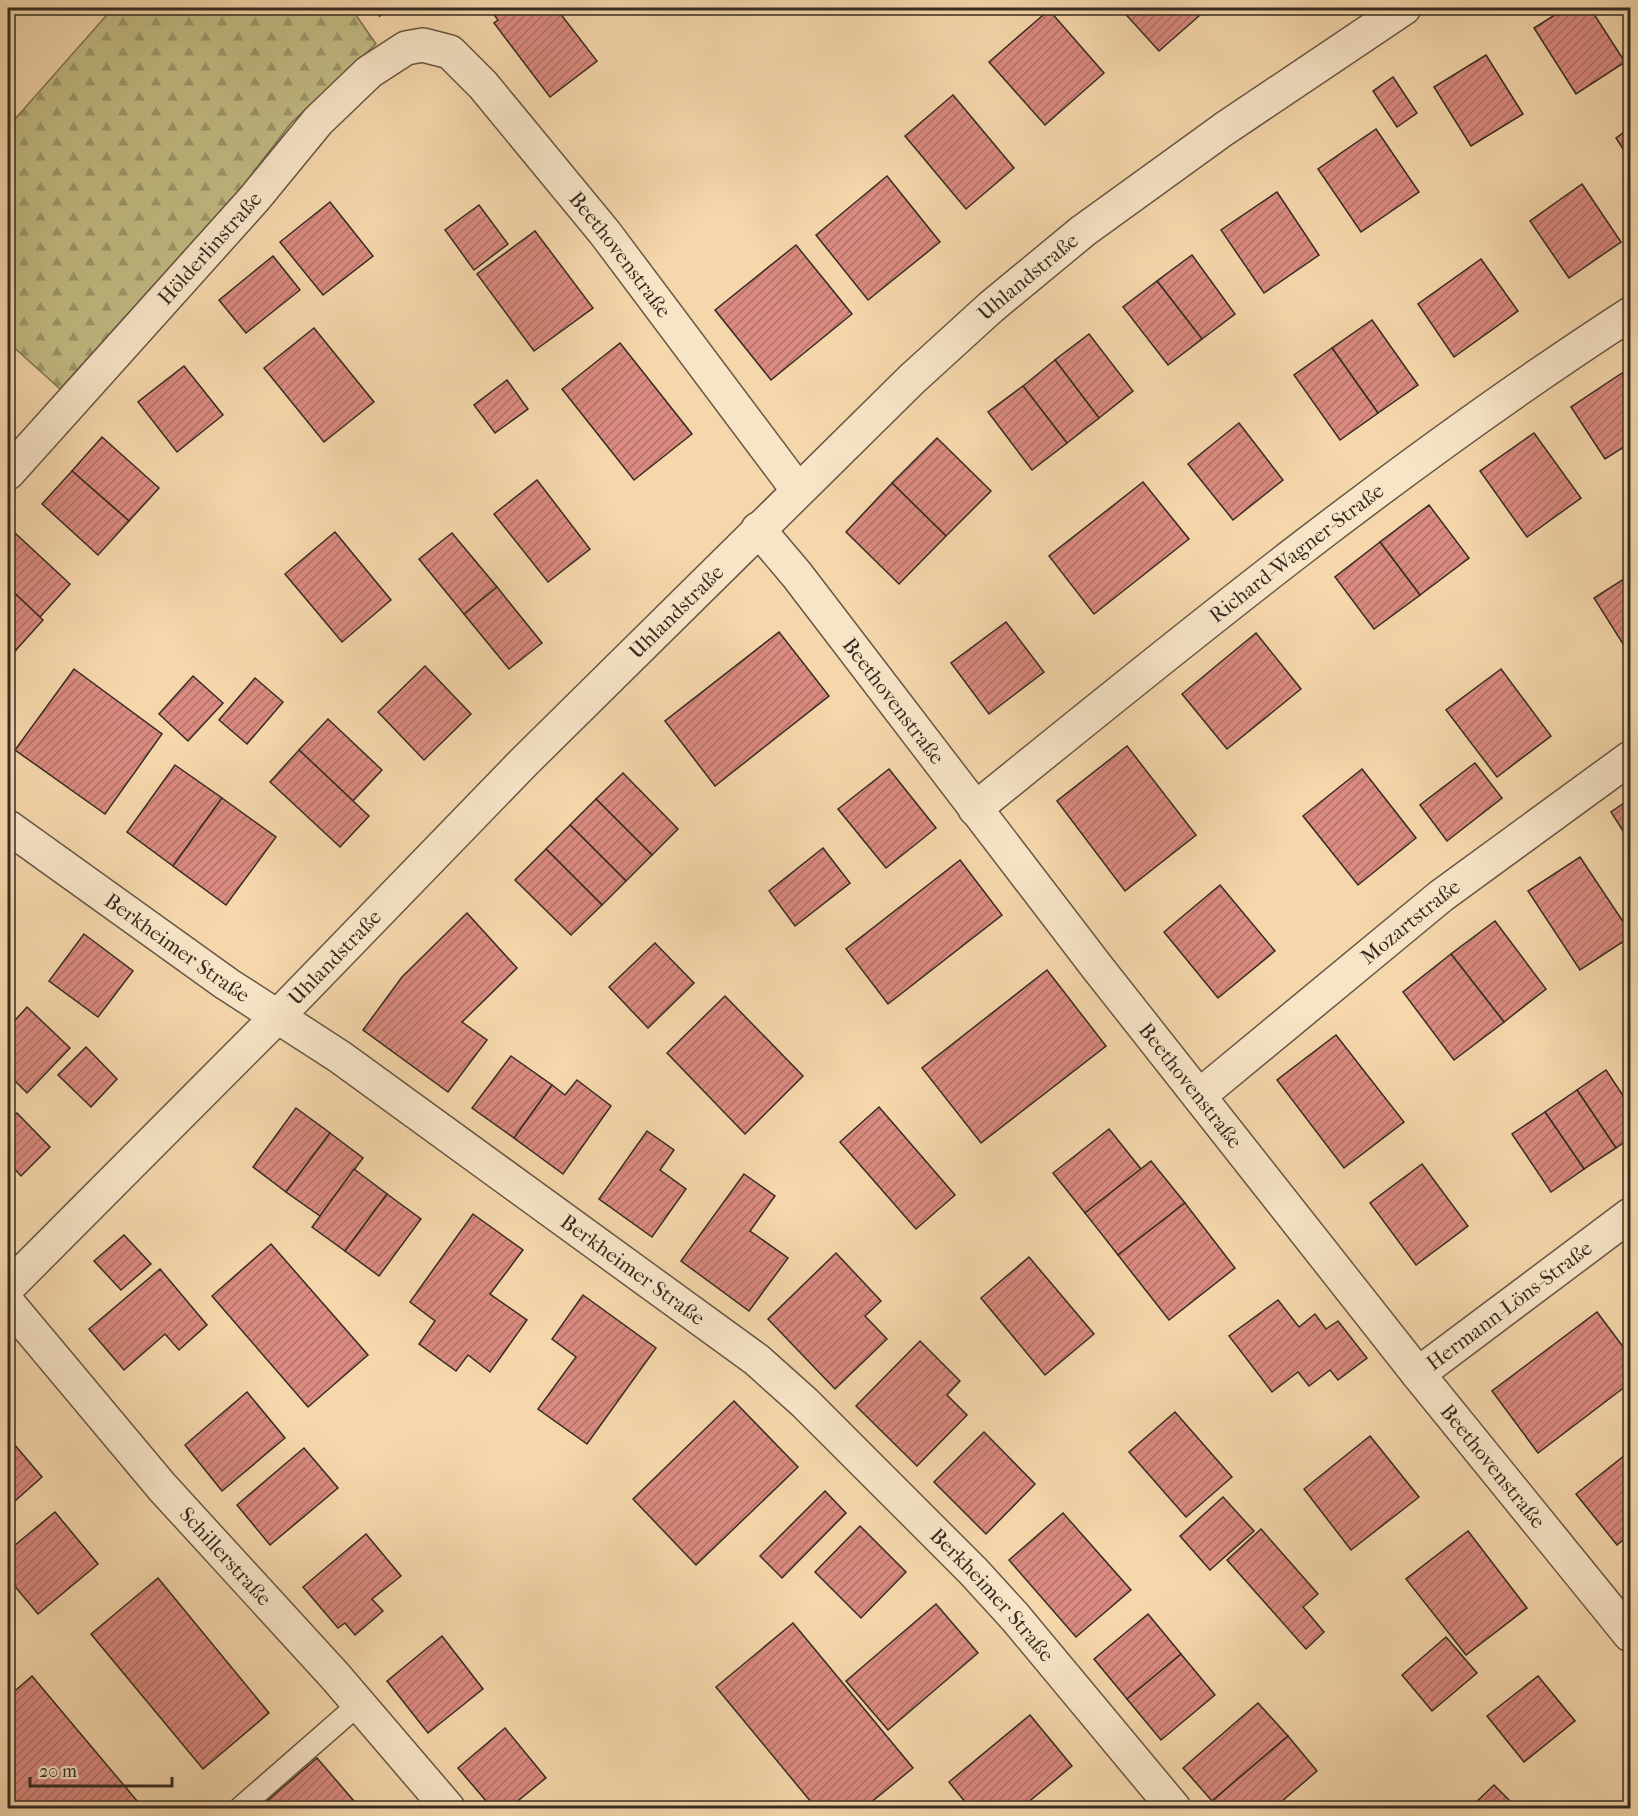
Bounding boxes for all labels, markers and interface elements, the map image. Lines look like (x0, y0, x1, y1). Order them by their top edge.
street label: Hölderlinstraße (153, 187, 267, 310)
street label: Beethovenstraße (564, 187, 676, 322)
street label: Uhlandstraße (973, 228, 1083, 325)
street label: Richard-Wagner-Straße (1205, 478, 1388, 628)
street label: Uhlandstraße (624, 560, 728, 664)
street label: Beethovenstraße (838, 633, 949, 769)
street label: Mozartstraße (1356, 874, 1465, 969)
street label: Berkheimer Straße (100, 888, 254, 1007)
street label: Uhlandstraße (283, 905, 386, 1010)
street label: Beethovenstraße (1134, 1018, 1247, 1153)
street label: Berkheimer Straße (556, 1210, 710, 1330)
street label: Hermann-Löns-Straße (1422, 1236, 1597, 1375)
street label: Beethovenstraße (1435, 1399, 1550, 1533)
street label: Schillerstraße (175, 1502, 276, 1610)
street label: Berkheimer Straße (925, 1523, 1059, 1666)
scale bar (30, 1750, 172, 1788)
text: 20 m (39, 1761, 77, 1782)

